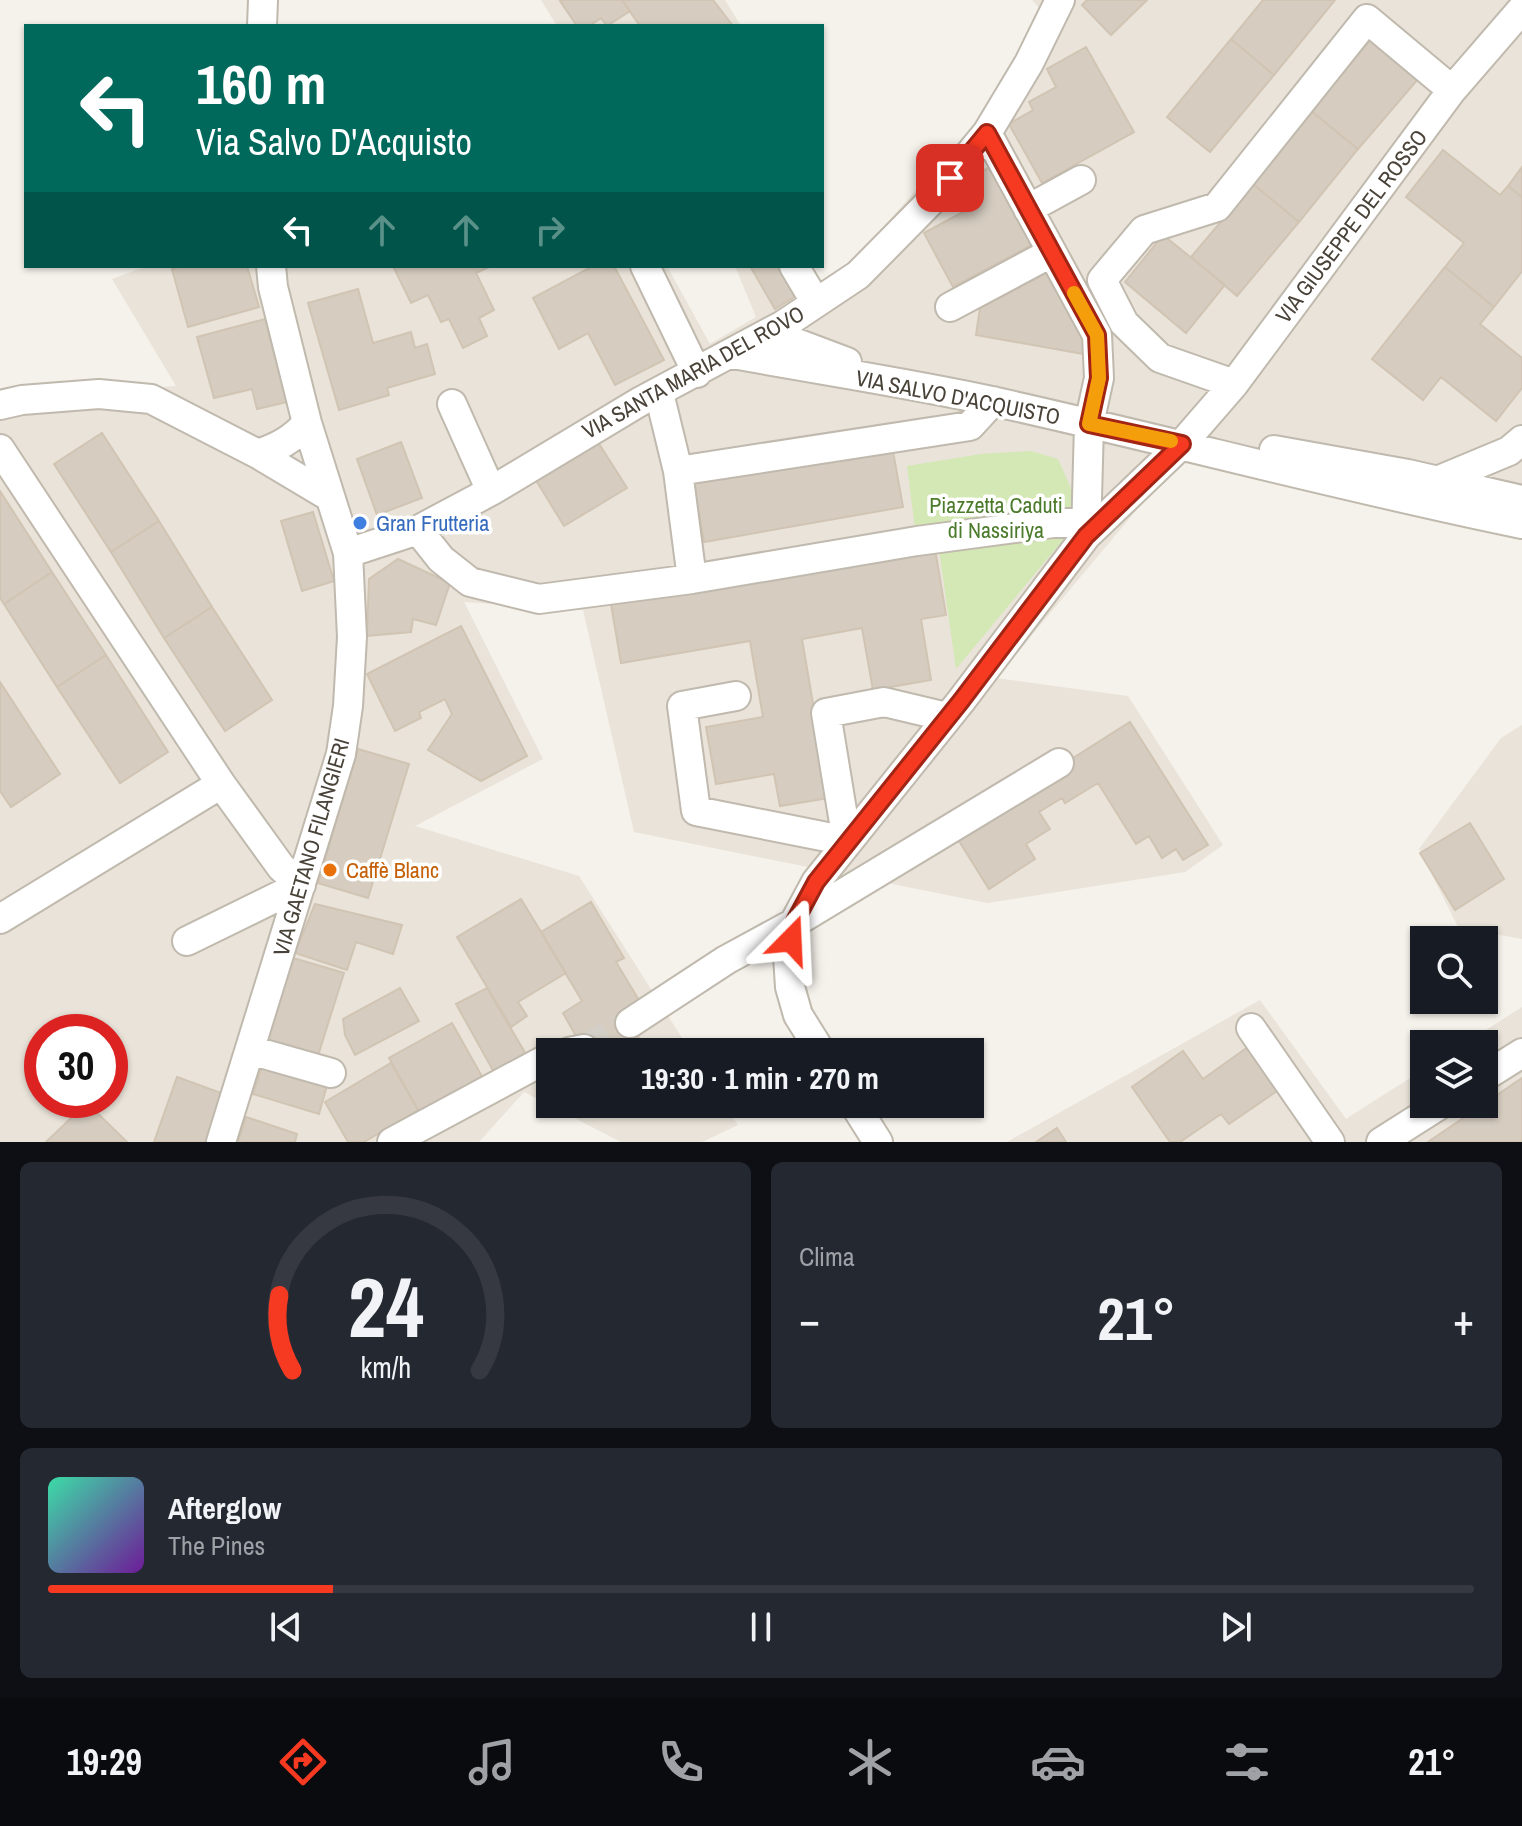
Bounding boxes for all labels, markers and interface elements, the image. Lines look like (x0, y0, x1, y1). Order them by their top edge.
text: 160 m (196, 46, 326, 121)
icon: left (64, 56, 168, 160)
text: Via Salvo D'Acquisto (196, 118, 472, 166)
street label: VIA GIUSEPPE DEL ROSSO (1268, 123, 1434, 329)
pin (916, 144, 984, 212)
icon: arrive (928, 156, 972, 200)
icon: left (276, 208, 320, 252)
icon: ahead (360, 208, 404, 252)
icon: ahead (444, 208, 488, 252)
icon: right (528, 208, 572, 252)
street label: VIA SANTA MARIA DEL ROVO (577, 298, 809, 446)
street label: VIA SALVO D'ACQUISTO (853, 362, 1063, 432)
park label: Piazzetta Caduti di Nassiriya (929, 490, 1063, 545)
place label: Gran Frutteria (376, 508, 489, 538)
marker: Gran Frutteria (351, 514, 369, 532)
street label: VIA GAETANO FILANGIERI (266, 735, 356, 959)
place label: Caffè Blanc (346, 855, 439, 885)
marker: Caffè Blanc (321, 861, 339, 879)
position arrow (749, 898, 833, 982)
map controls (1410, 926, 1498, 1118)
button: search (1410, 926, 1498, 1014)
speed limit sign: 30 (24, 1014, 128, 1118)
button: layers (1410, 1030, 1498, 1118)
text: 19:30 · 1 min · 270 m (641, 1058, 879, 1098)
text: Clima (799, 1239, 855, 1274)
text: 24 (348, 1251, 423, 1363)
text: 21° (1097, 1278, 1176, 1359)
text: − (799, 1289, 820, 1349)
text: + (1453, 1289, 1474, 1349)
text: km/h (360, 1348, 411, 1387)
text: Afterglow (168, 1488, 281, 1528)
text: The Pines (168, 1528, 265, 1563)
icon: previous (264, 1605, 308, 1649)
icon: pause (739, 1605, 783, 1649)
icon: next (1214, 1605, 1258, 1649)
icon: directions (275, 1734, 331, 1790)
icon: music (464, 1734, 520, 1790)
icon: phone (653, 1734, 709, 1790)
icon: climate (842, 1734, 898, 1790)
icon: car (1030, 1734, 1086, 1790)
icon: filters (1219, 1734, 1275, 1790)
text: 19:29 (66, 1738, 142, 1786)
text: 21° (1408, 1738, 1456, 1786)

